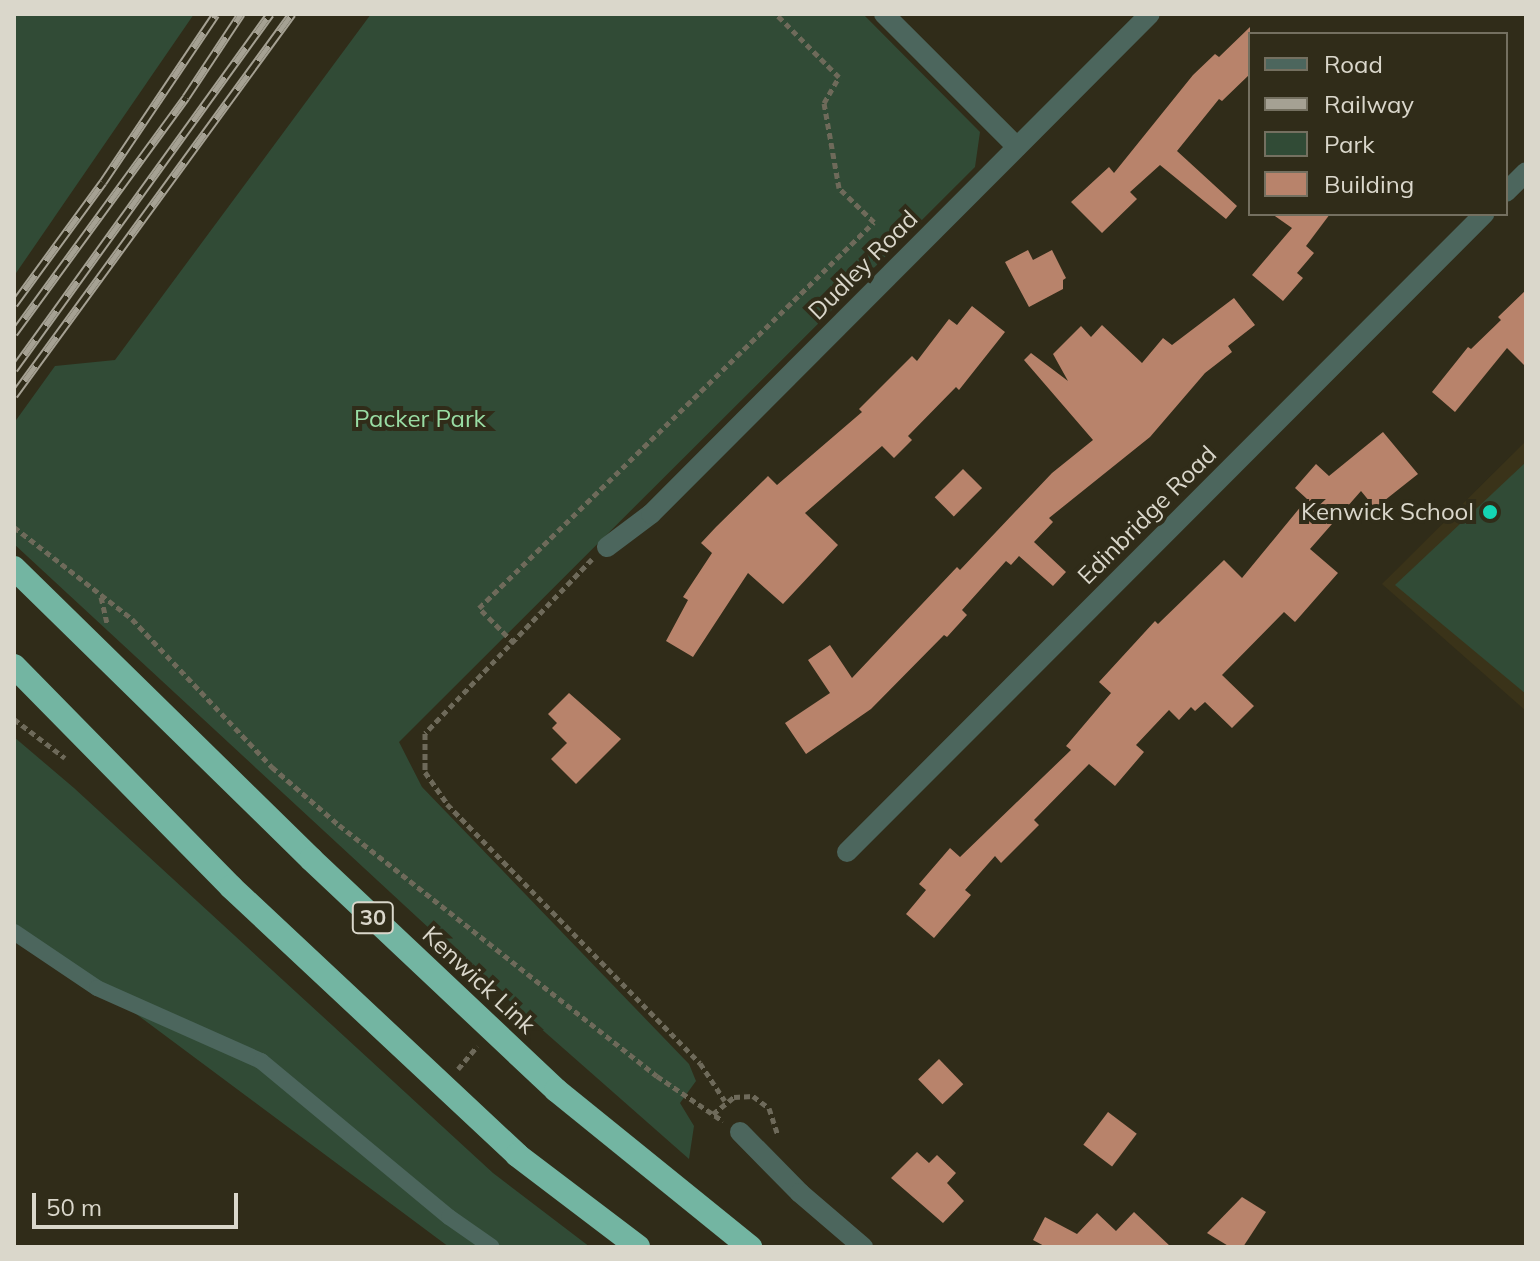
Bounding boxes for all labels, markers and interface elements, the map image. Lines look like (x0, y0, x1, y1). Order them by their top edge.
legend (1248, 32, 1508, 216)
text: Road (1324, 49, 1383, 79)
text: Railway (1324, 89, 1414, 119)
text: Park (1324, 129, 1375, 159)
text: Building (1324, 169, 1414, 199)
street label: Dudley Road (802, 204, 924, 326)
park label: Packer Park (354, 405, 486, 433)
street label: Edinbridge Road (1072, 440, 1222, 590)
place label: Kenwick School (1301, 498, 1474, 526)
marker: Kenwick School (1481, 503, 1499, 521)
road number: 30 (351, 900, 395, 936)
street label: Kenwick Link (416, 920, 542, 1040)
scale bar (36, 1177, 242, 1227)
text: 50 m (46, 1192, 102, 1222)

